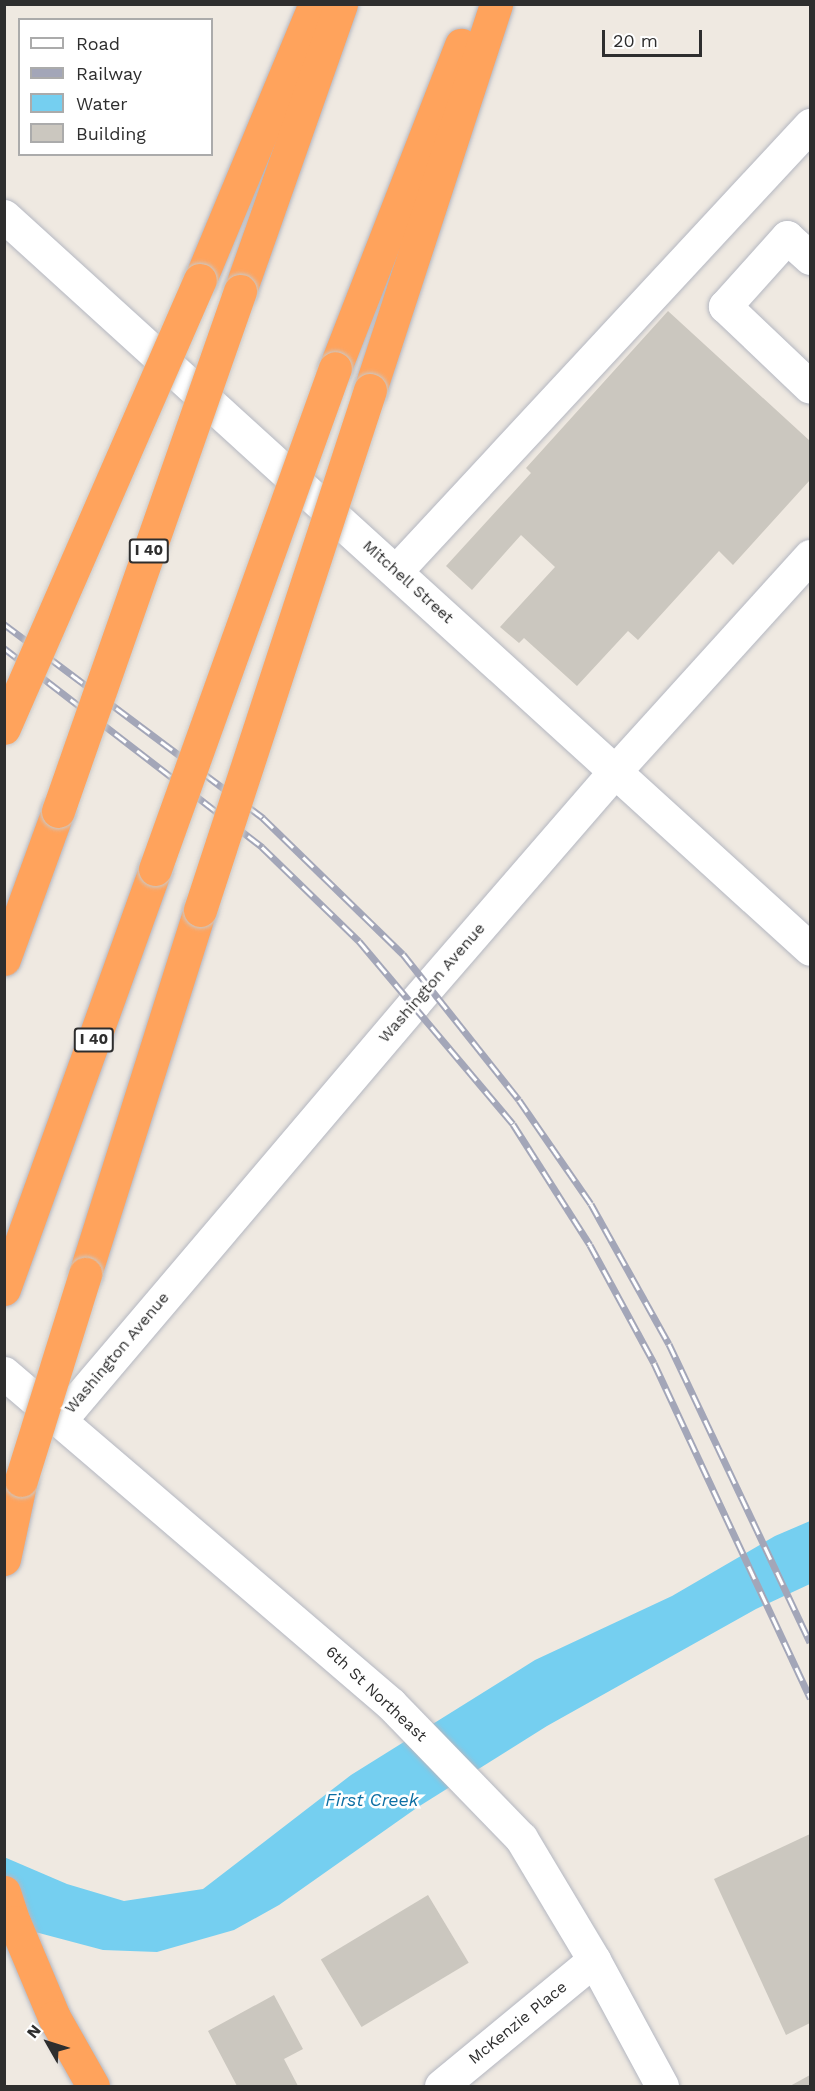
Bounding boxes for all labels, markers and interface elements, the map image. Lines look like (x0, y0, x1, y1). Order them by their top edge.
legend (18, 18, 213, 156)
scale bar (605, 18, 706, 56)
text: 20 m (613, 30, 658, 51)
text: Road (76, 33, 120, 54)
text: Railway (76, 63, 142, 84)
text: Water (76, 93, 128, 114)
text: Building (76, 123, 146, 144)
street label: Mitchell Street (358, 536, 458, 628)
road number: I 40 (128, 539, 170, 563)
street label: Washington Avenue (375, 919, 489, 1047)
road number: I 40 (73, 1028, 115, 1052)
street label: Washington Avenue (60, 1288, 174, 1418)
street label: 6th St Northeast (321, 1642, 431, 1746)
water label: First Creek (325, 1789, 419, 1811)
street label: McKenzie Place (465, 1978, 571, 2068)
north arrow (18, 2013, 78, 2073)
text: N (23, 2021, 45, 2042)

